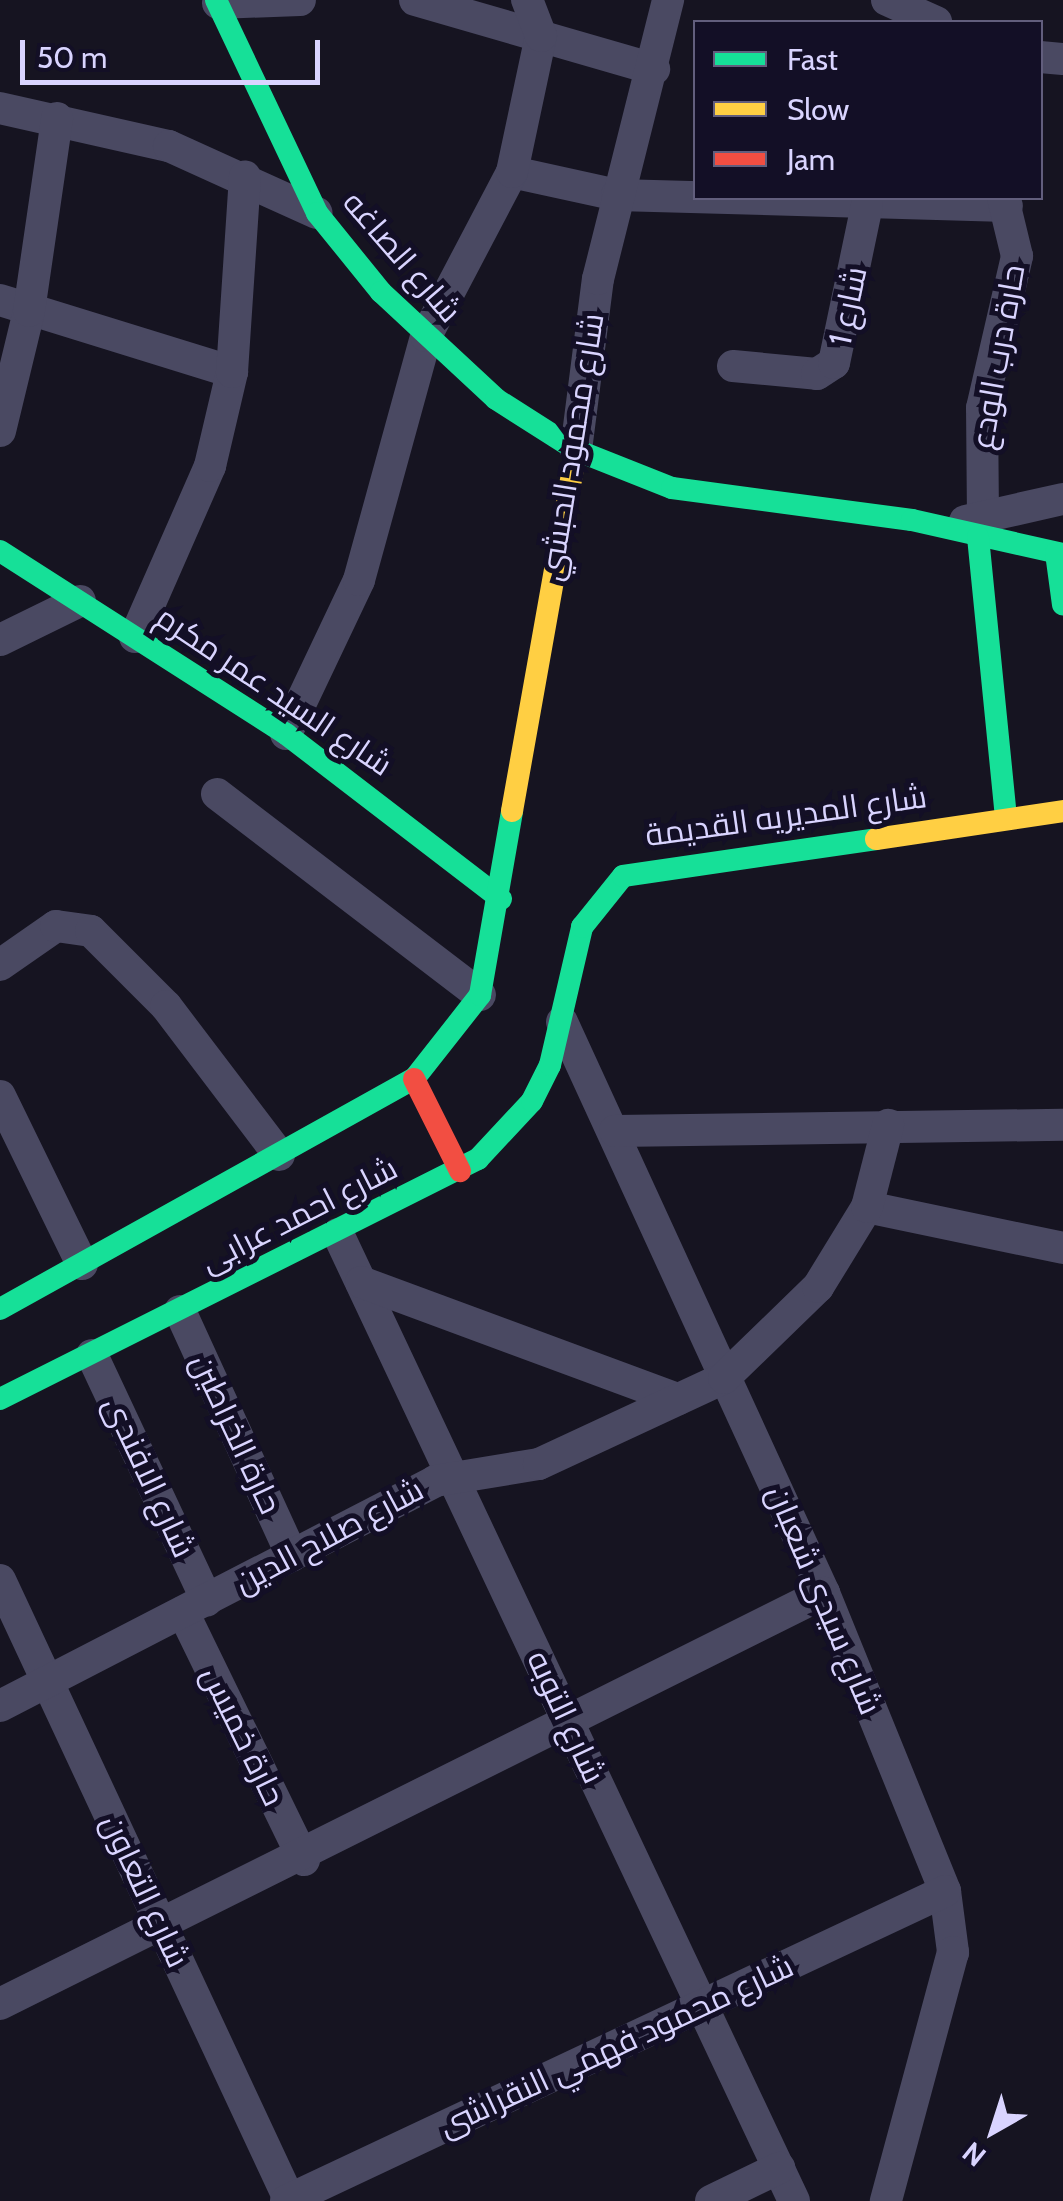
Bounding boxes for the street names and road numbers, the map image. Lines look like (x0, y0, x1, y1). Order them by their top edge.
street label: شارع الصاغه (335, 184, 469, 330)
street label: حارة درب الودع (963, 262, 1033, 452)
street label: شارع 1 (821, 263, 875, 349)
street label: شارع محمود الحبشي (532, 310, 612, 584)
street label: شارع السيد عمر مكرم (149, 598, 399, 784)
street label: شارع المديريه القديمة (643, 777, 929, 855)
street label: شارع احمد عرابى (194, 1149, 404, 1281)
street label: حارة الخراطين (182, 1348, 290, 1520)
street label: شارع الافندى (95, 1390, 203, 1564)
street label: شارع صلاح الدين (228, 1470, 430, 1602)
street label: شارع سيدى شعبان (758, 1480, 890, 1720)
street label: شارع التوبه (519, 1645, 613, 1789)
street label: حارة خميس (193, 1660, 293, 1812)
street label: شارع التعاون (93, 1808, 197, 1974)
street label: شارع محمود فهمي النقراشى (433, 1947, 799, 2145)

